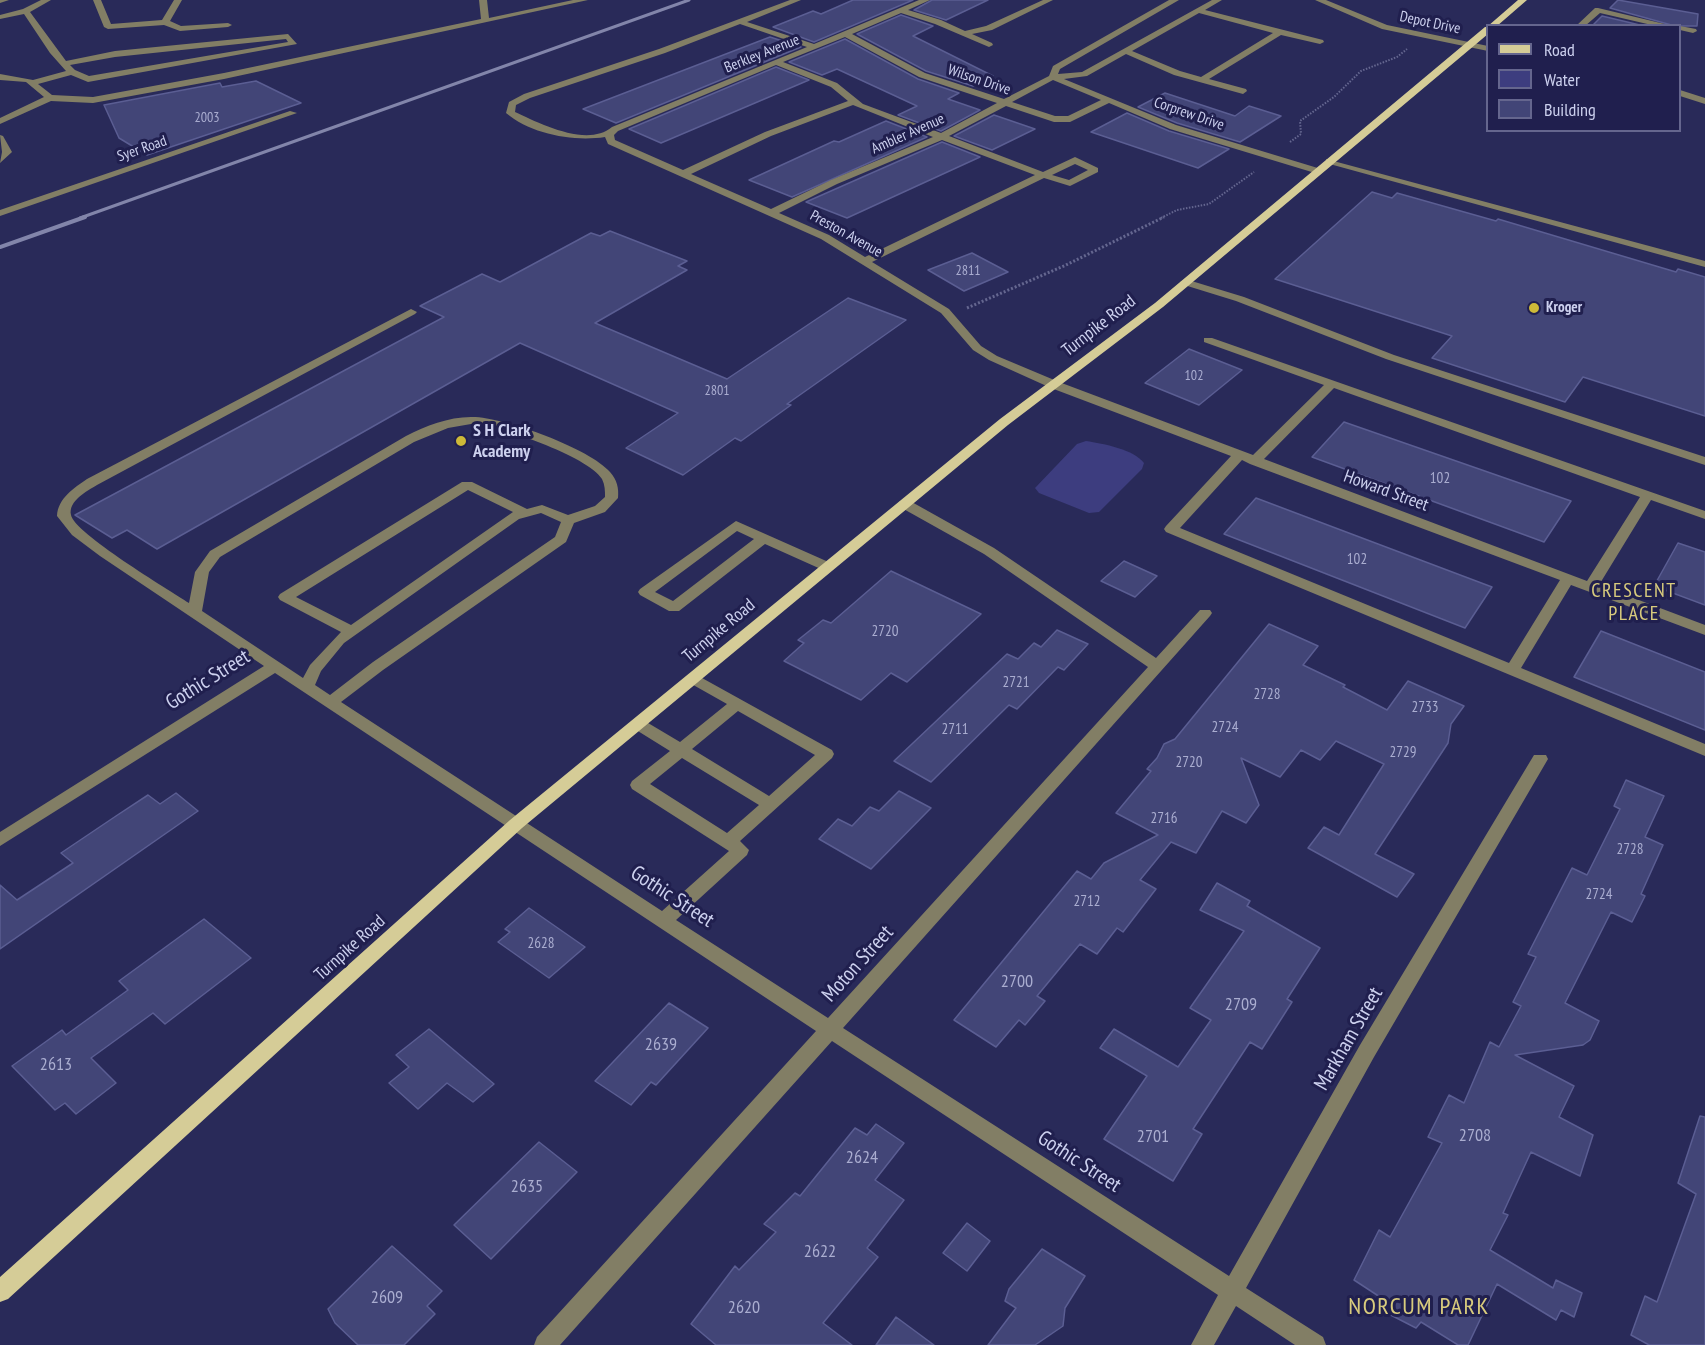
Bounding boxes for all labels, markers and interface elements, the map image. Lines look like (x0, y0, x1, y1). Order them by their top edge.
street label: Depot Drive (1398, 8, 1462, 38)
legend (1486, 24, 1681, 132)
street label: Berkley Avenue (722, 31, 802, 77)
text: Road (1544, 38, 1575, 61)
street label: Wilson Drive (945, 61, 1013, 99)
text: Water (1544, 68, 1580, 91)
street label: Corprew Drive (1152, 94, 1226, 134)
text: Building (1544, 98, 1596, 121)
house number: 2003 (194, 110, 220, 126)
street label: Ambler Avenue (869, 110, 947, 158)
street label: Syer Road (115, 132, 169, 166)
street label: Preston Avenue (807, 207, 885, 261)
house number: 2811 (955, 263, 981, 279)
street label: Turnpike Road (1058, 291, 1140, 361)
place label: Kroger (1546, 299, 1582, 317)
marker: Kroger (1527, 301, 1541, 315)
house number: 102 (1185, 368, 1203, 384)
house number: 2801 (704, 383, 730, 399)
place label: S H Clark Academy (473, 420, 531, 462)
marker: S H Clark Academy (454, 434, 468, 448)
street label: Howard Street (1341, 466, 1431, 516)
house number: 102 (1430, 470, 1450, 488)
house number: 102 (1347, 551, 1367, 569)
district label: CRESCENT PLACE (1591, 579, 1677, 626)
street label: Turnpike Road (678, 595, 760, 667)
house number: 2720 (872, 623, 898, 641)
street label: Gothic Street (161, 644, 255, 716)
house number: 2721 (1003, 674, 1029, 692)
house number: 2728 (1254, 686, 1280, 704)
house number: 2733 (1412, 699, 1438, 717)
house number: 2724 (1212, 719, 1238, 737)
house number: 2711 (942, 721, 968, 739)
house number: 2729 (1390, 744, 1416, 762)
house number: 2720 (1176, 754, 1202, 772)
house number: 2716 (1151, 810, 1177, 828)
house number: 2728 (1617, 841, 1643, 859)
street label: Gothic Street (626, 861, 718, 933)
house number: 2724 (1586, 886, 1612, 904)
house number: 2712 (1074, 893, 1100, 911)
street label: Turnpike Road (310, 911, 390, 985)
street label: Moton Street (817, 921, 899, 1007)
house number: 2628 (528, 935, 554, 953)
house number: 2700 (1001, 971, 1033, 993)
street label: Markham Street (1309, 983, 1389, 1095)
house number: 2709 (1225, 994, 1257, 1016)
house number: 2639 (645, 1034, 677, 1056)
house number: 2613 (40, 1054, 72, 1076)
house number: 2708 (1459, 1125, 1491, 1147)
street label: Gothic Street (1033, 1126, 1125, 1198)
house number: 2701 (1137, 1126, 1169, 1148)
house number: 2624 (846, 1147, 878, 1169)
house number: 2635 (511, 1176, 543, 1198)
house number: 2622 (804, 1241, 836, 1263)
house number: 2609 (371, 1287, 403, 1309)
district label: NORCUM PARK (1348, 1293, 1490, 1321)
house number: 2620 (728, 1297, 760, 1319)

